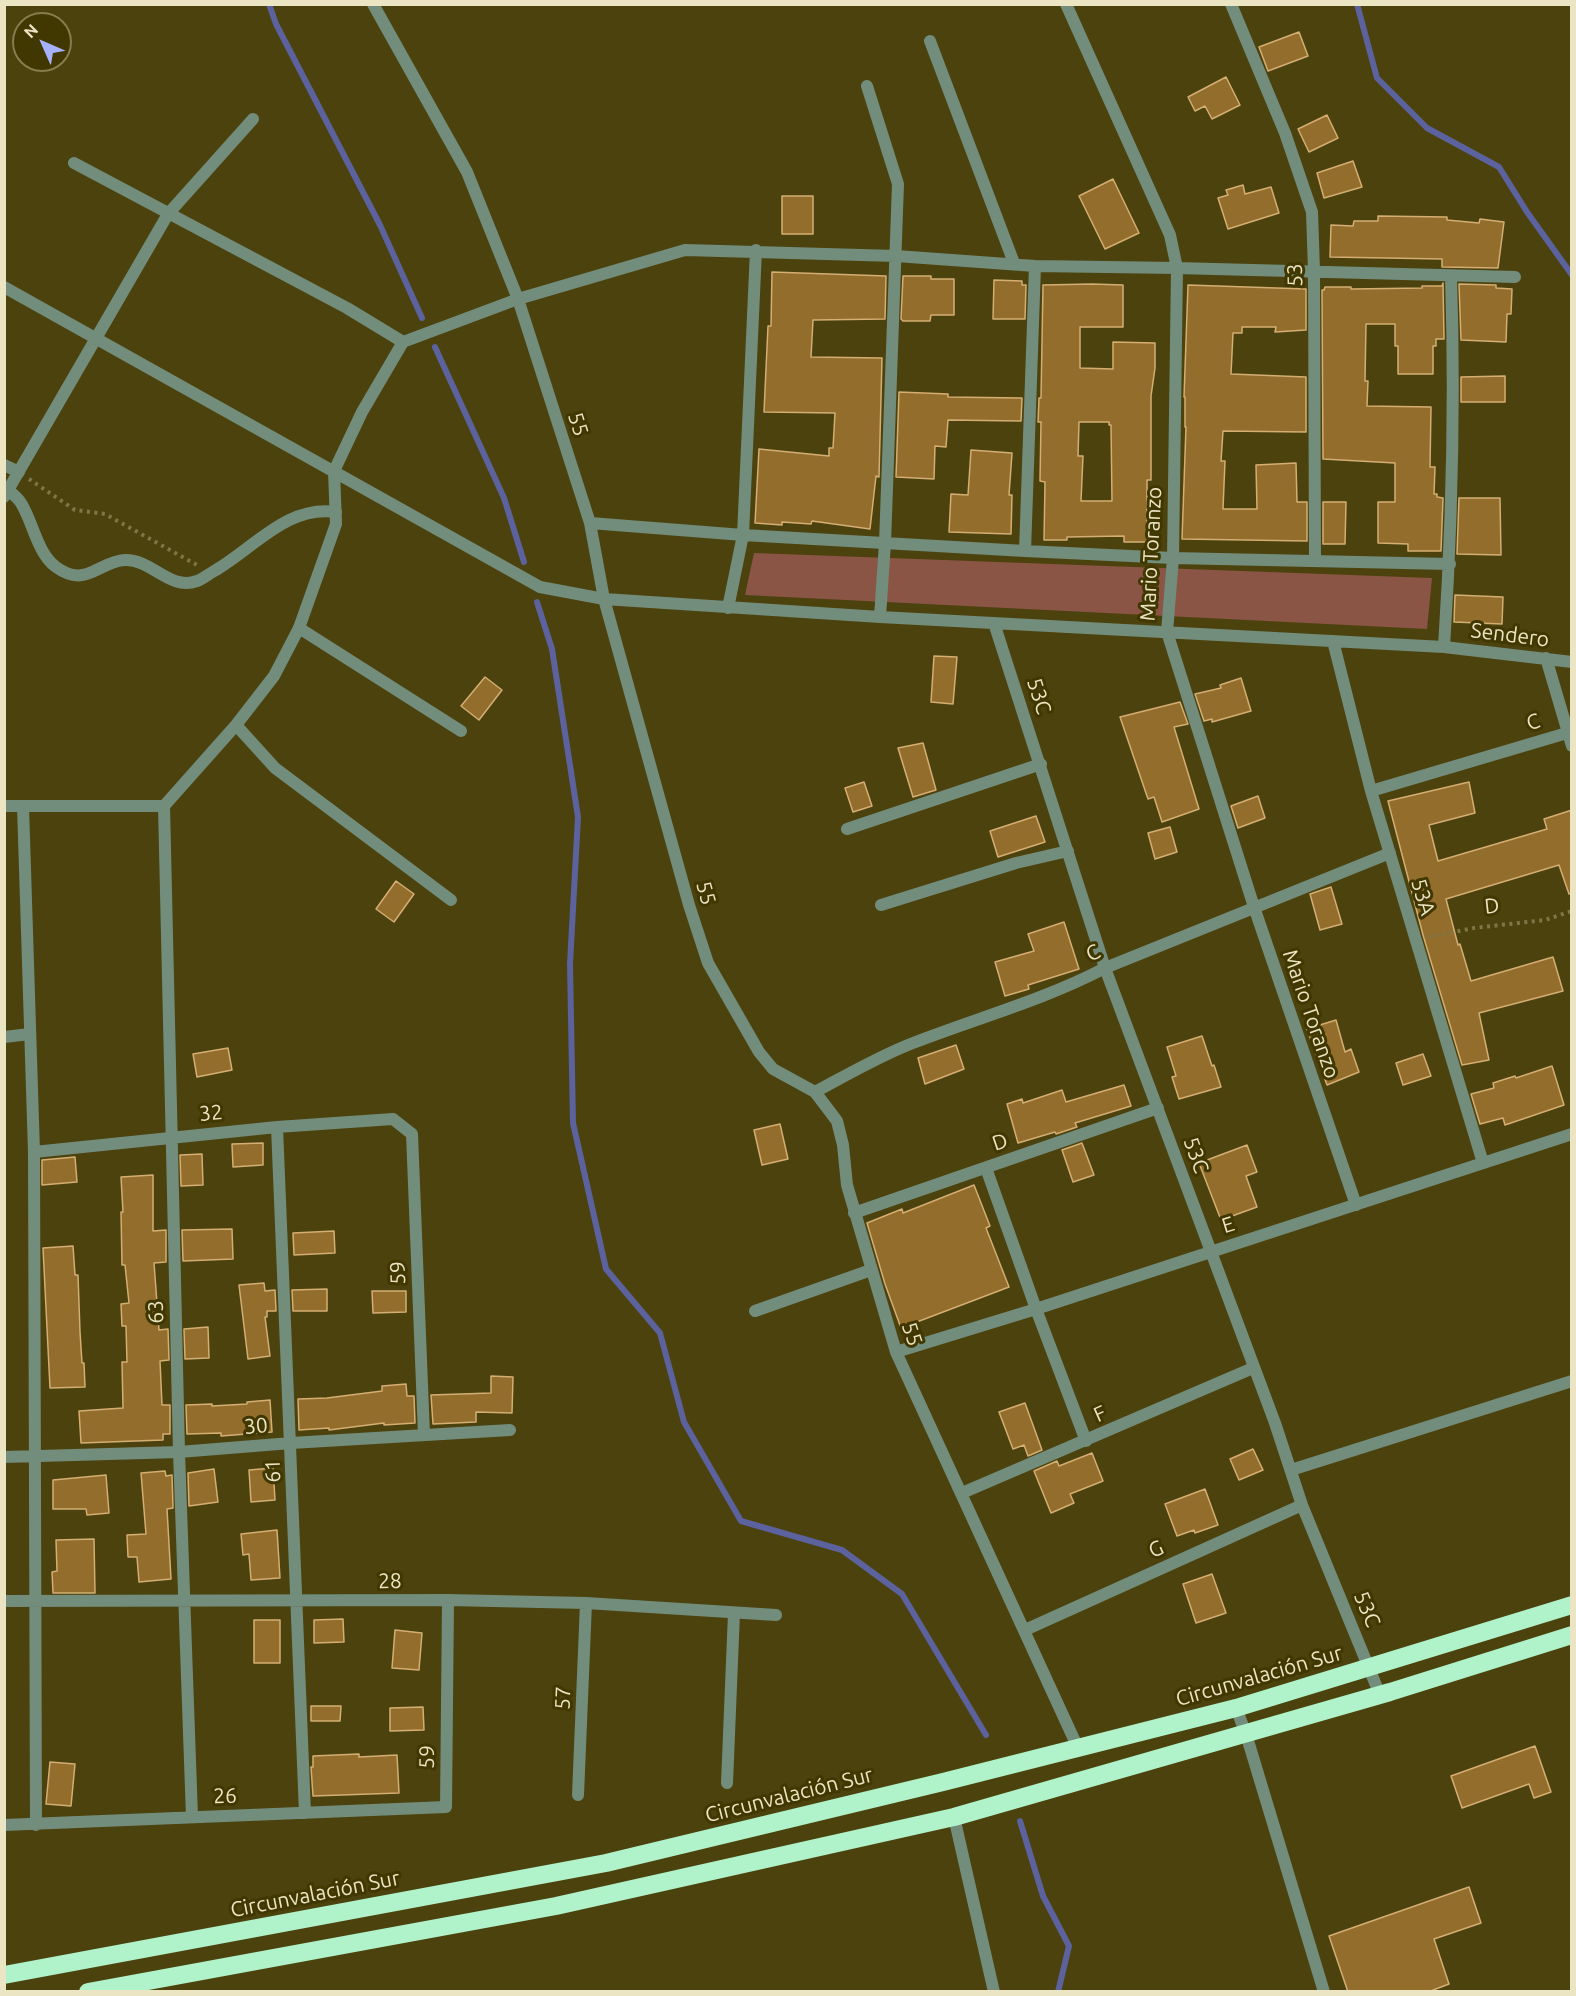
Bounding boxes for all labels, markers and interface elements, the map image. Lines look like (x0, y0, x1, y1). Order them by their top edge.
north arrow (12, 12, 72, 72)
text: N (20, 20, 41, 41)
street label: 53 (1282, 263, 1308, 287)
street label: 55 (562, 409, 594, 439)
street label: Mario Toranzo (1135, 486, 1167, 622)
street label: Sendero (1469, 618, 1551, 652)
street label: 53C (1021, 675, 1057, 717)
street label: C (1523, 708, 1543, 736)
street label: 53A (1405, 875, 1441, 919)
street label: 55 (691, 878, 721, 908)
street label: D (1483, 893, 1501, 919)
street label: C (1082, 939, 1104, 967)
street label: Mario Toranzo (1277, 946, 1345, 1082)
street label: 32 (198, 1099, 224, 1127)
street label: D (989, 1128, 1011, 1156)
street label: 53C (1178, 1134, 1214, 1176)
street label: E (1219, 1211, 1237, 1239)
street label: 59 (385, 1261, 411, 1285)
street label: 63 (143, 1300, 169, 1324)
street label: 55 (896, 1319, 928, 1349)
street label: F (1090, 1400, 1110, 1428)
street label: 30 (243, 1412, 269, 1440)
street label: 61 (260, 1459, 286, 1483)
street label: G (1145, 1535, 1167, 1563)
street label: 28 (378, 1568, 402, 1594)
street label: 53C (1348, 1587, 1386, 1631)
street label: Circunvalación Sur (1173, 1640, 1345, 1712)
street label: 57 (550, 1686, 576, 1710)
street label: 59 (414, 1745, 440, 1769)
street label: Circunvalación Sur (703, 1762, 875, 1828)
street label: 26 (213, 1783, 237, 1809)
street label: Circunvalación Sur (228, 1865, 402, 1923)

